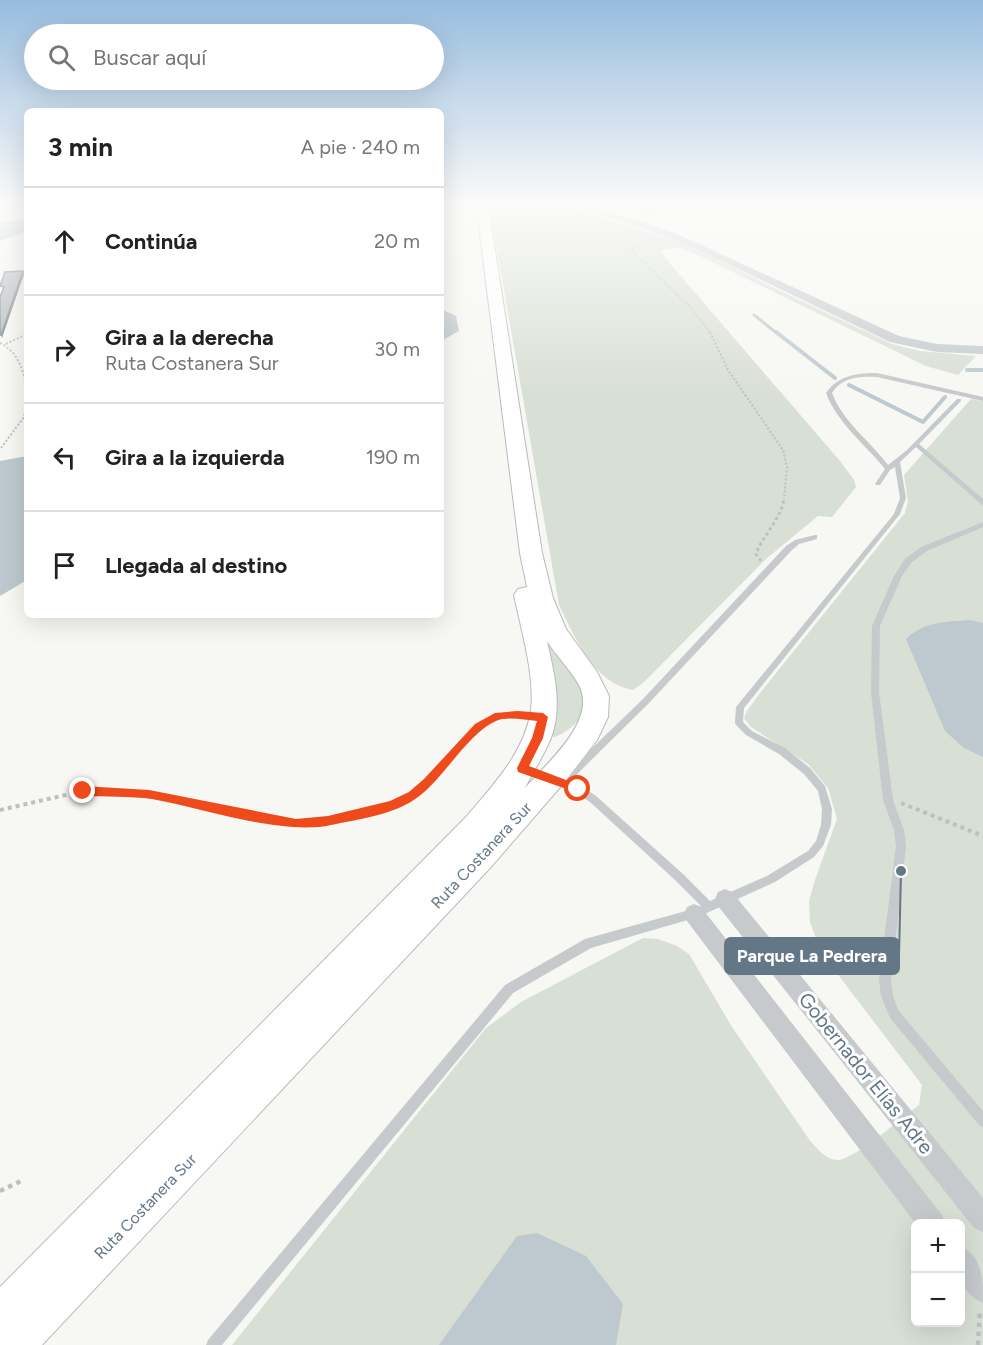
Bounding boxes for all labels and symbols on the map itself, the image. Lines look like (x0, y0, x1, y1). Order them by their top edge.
route start (564, 775, 590, 801)
route end (69, 777, 95, 803)
street label: Ruta Costanera Sur (427, 798, 536, 913)
callout: Parque La Pedrera (725, 938, 899, 974)
text: Parque La Pedrera (737, 945, 887, 967)
street label: Gobernador Elías Adre (794, 987, 939, 1159)
street label: Ruta Costanera Sur (90, 1149, 201, 1263)

